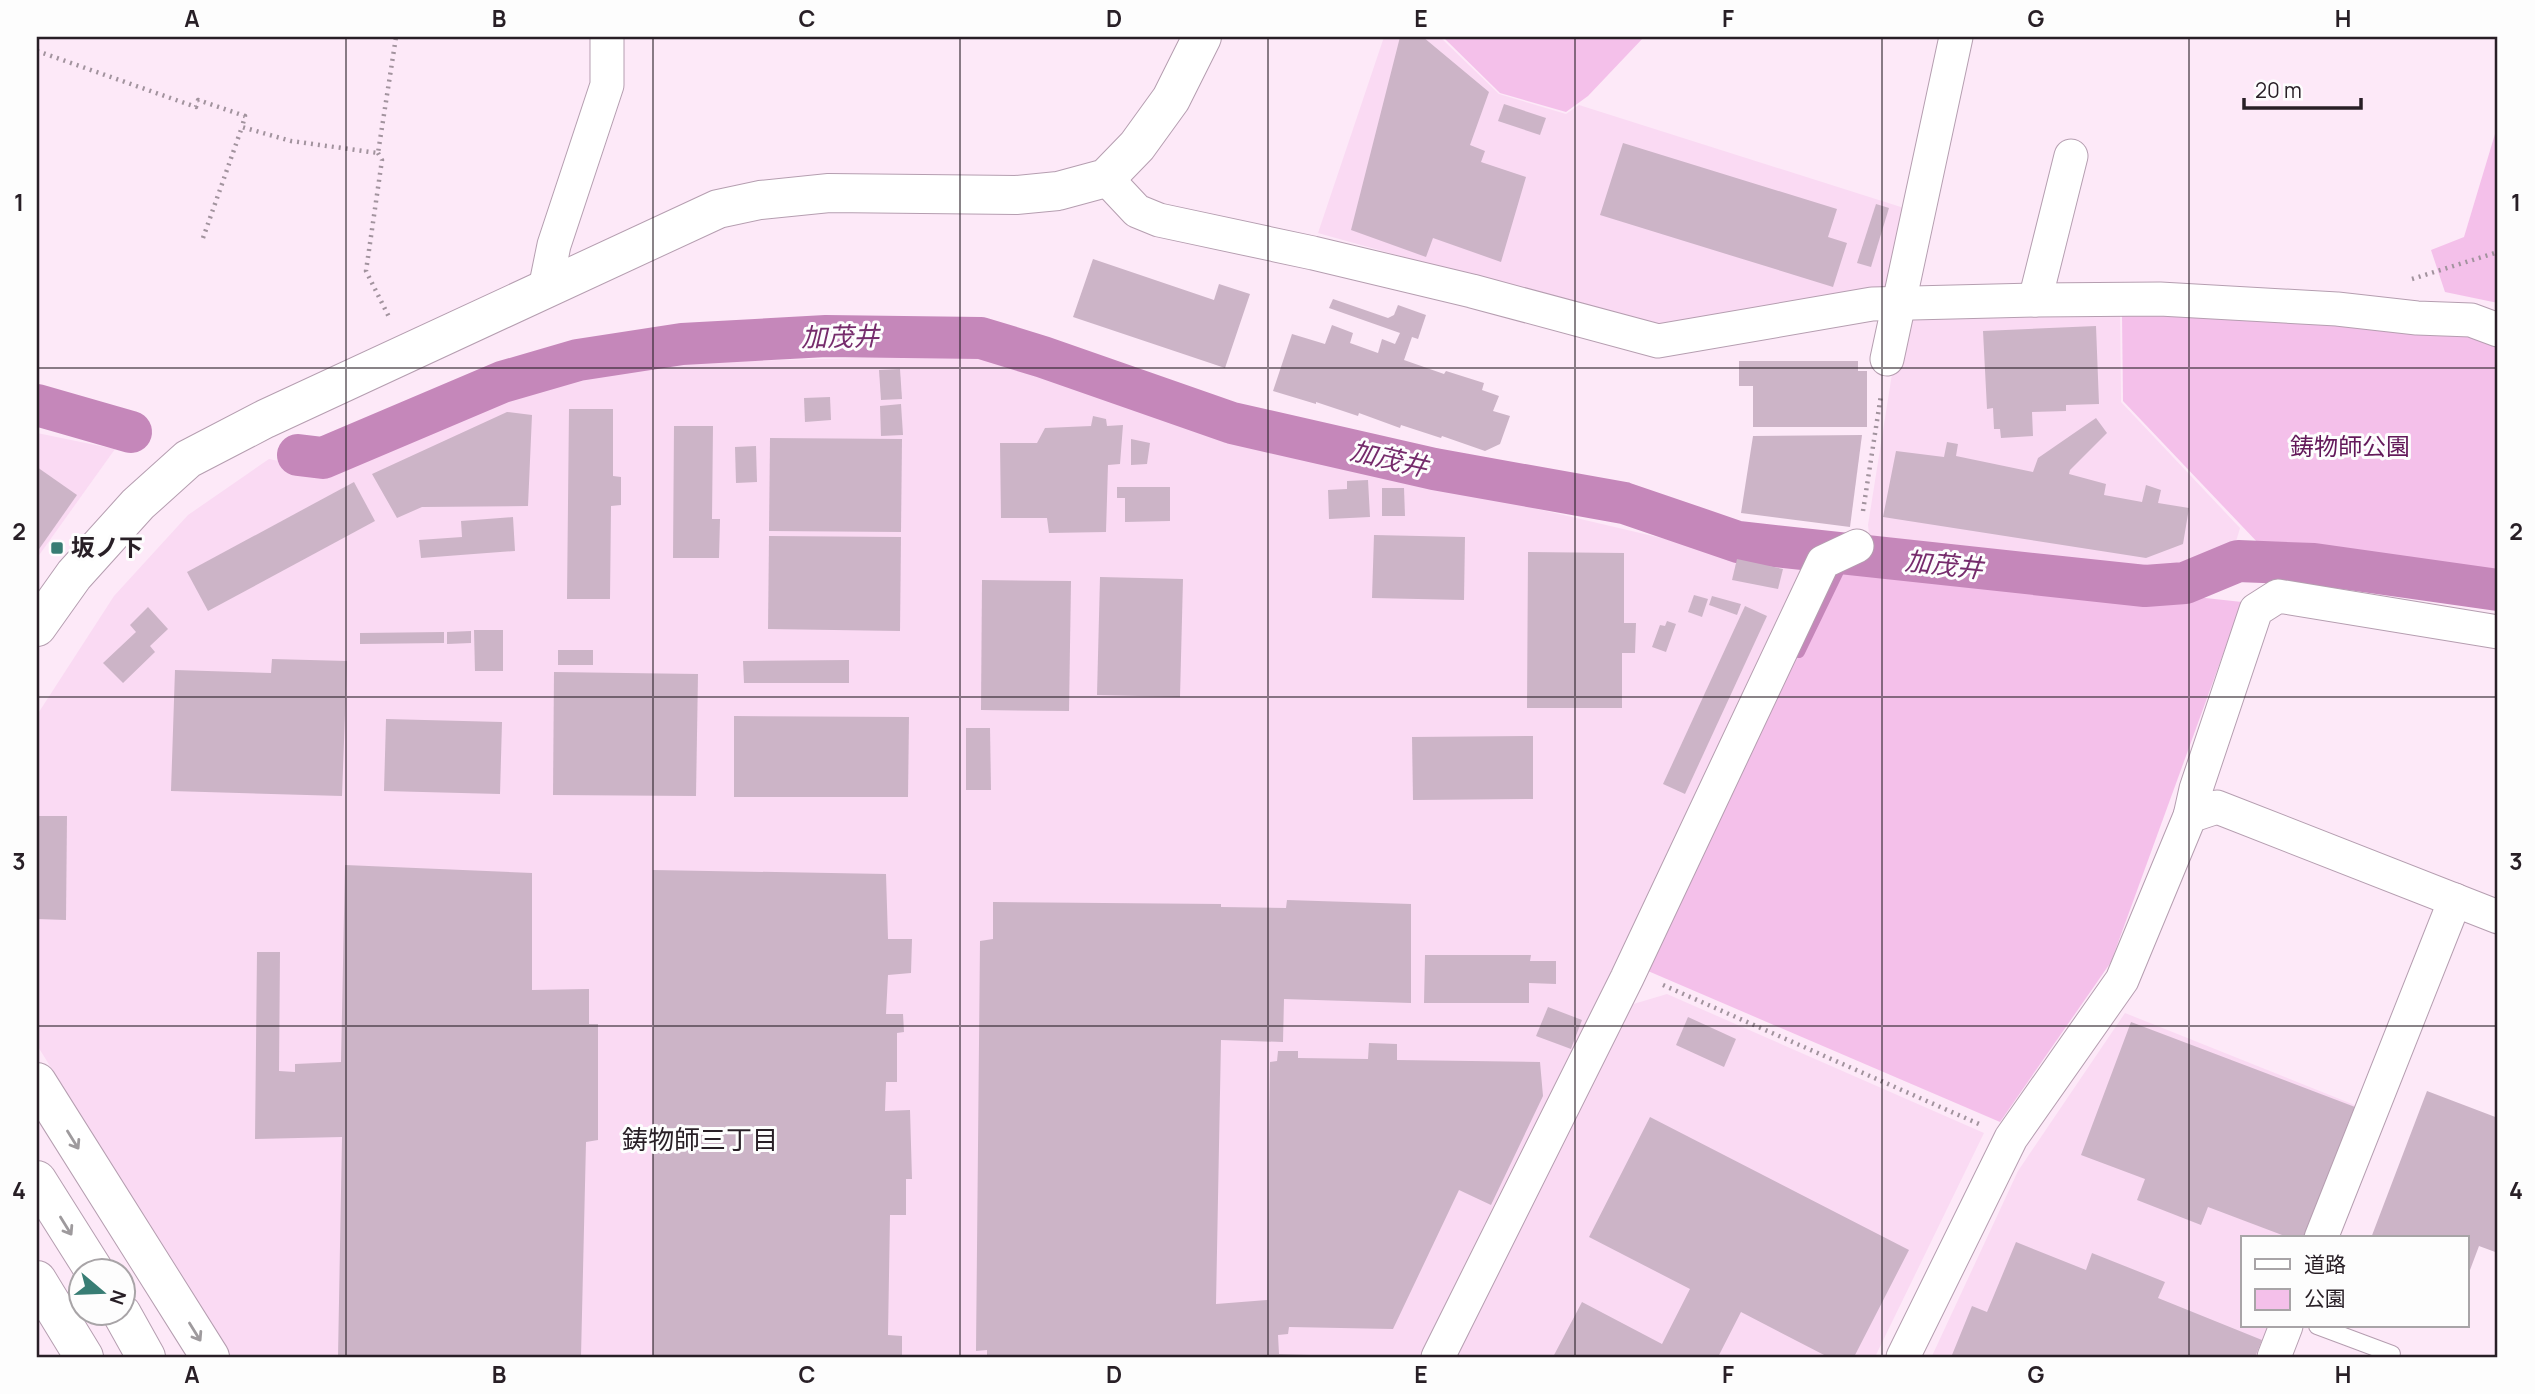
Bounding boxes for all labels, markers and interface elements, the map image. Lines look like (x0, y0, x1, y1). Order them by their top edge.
text: A (184, 2, 200, 34)
text: B (492, 2, 506, 34)
text: C (799, 2, 816, 34)
text: D (1106, 2, 1122, 34)
text: E (1414, 2, 1428, 34)
text: F (1722, 2, 1734, 34)
text: G (2028, 2, 2045, 34)
text: H (2335, 2, 2351, 34)
scale bar (2244, 66, 2362, 110)
text: 20 m (2255, 76, 2302, 104)
text: 1 (14, 186, 24, 218)
text: 1 (2511, 186, 2521, 218)
water label: 加茂井 (801, 317, 881, 355)
park label: 鋳物師公園 (2290, 429, 2410, 462)
water label: 加茂井 (1347, 432, 1433, 485)
text: 2 (12, 515, 26, 547)
text: 2 (2509, 515, 2523, 547)
place label: 坂ノ下 (71, 530, 143, 563)
marker: 坂ノ下 (49, 540, 65, 556)
water label: 加茂井 (1903, 542, 1987, 586)
text: 3 (12, 845, 26, 877)
text: 3 (2509, 845, 2523, 877)
district label: 鋳物師三丁目 (622, 1121, 778, 1157)
one-way arrow (67, 1130, 81, 1150)
text: 4 (12, 1174, 26, 1206)
text: 4 (2509, 1174, 2523, 1206)
one-way arrow (58, 1216, 73, 1235)
legend (2241, 1236, 2468, 1328)
text: 道路 (2304, 1250, 2346, 1278)
north arrow (66, 1258, 136, 1328)
text: 公園 (2304, 1284, 2346, 1312)
text: N (104, 1287, 133, 1308)
one-way arrow (188, 1322, 202, 1342)
text: A (184, 1358, 200, 1390)
text: B (492, 1358, 506, 1390)
text: C (799, 1358, 816, 1390)
text: D (1106, 1358, 1122, 1390)
text: E (1414, 1358, 1428, 1390)
text: F (1722, 1358, 1734, 1390)
text: G (2028, 1358, 2045, 1390)
text: H (2335, 1358, 2351, 1390)

